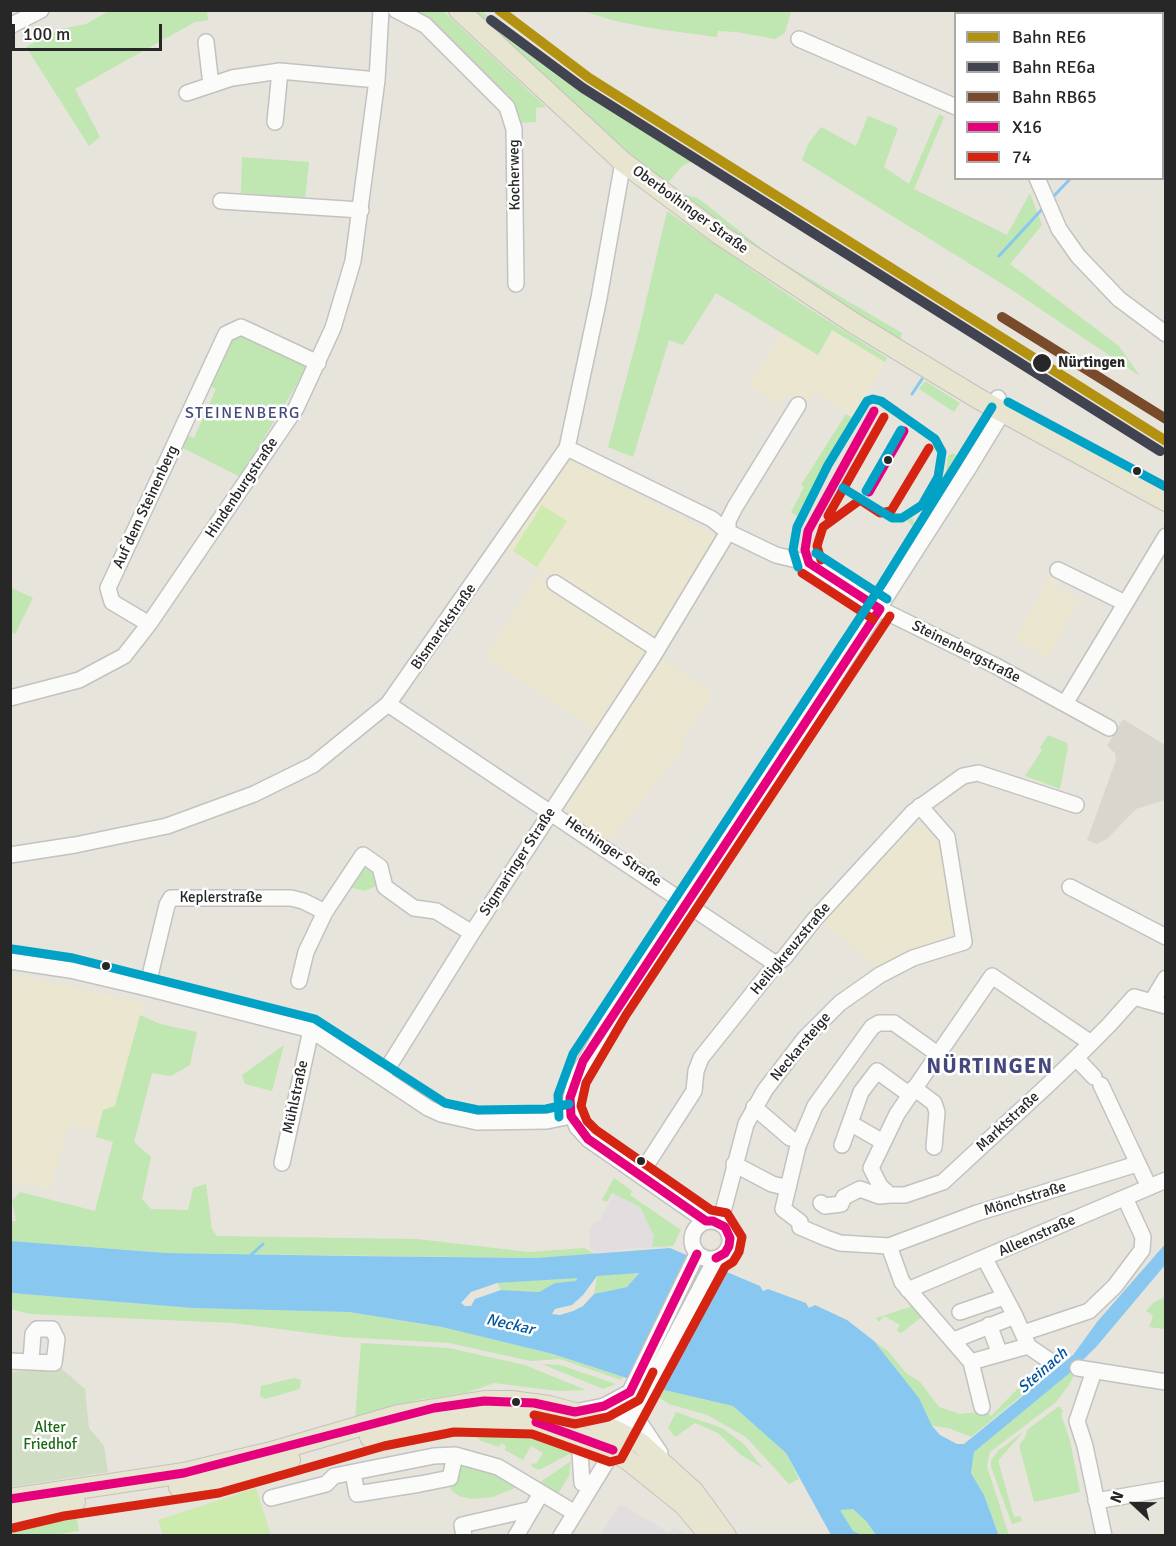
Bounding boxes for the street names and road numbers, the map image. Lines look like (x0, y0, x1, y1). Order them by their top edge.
street label: Kocherweg (505, 139, 525, 211)
street label: Oberboihinger Straße (629, 162, 751, 258)
street label: Hindenburgstraße (202, 434, 282, 542)
street label: Auf dem Steinenberg (110, 443, 182, 571)
street label: Bismarckstraße (408, 581, 480, 673)
street label: Steinenbergstraße (909, 617, 1023, 687)
street label: Sigmaringer Straße (476, 804, 560, 920)
street label: Hechinger Straße (561, 813, 665, 891)
street label: Keplerstraße (179, 889, 263, 907)
street label: Heiligkreuzstraße (747, 899, 835, 999)
street label: Neckarsteige (767, 1009, 835, 1085)
street label: Mühlstraße (279, 1059, 313, 1135)
street label: Marktstraße (973, 1088, 1043, 1156)
street label: Mönchstraße (982, 1178, 1068, 1220)
street label: Alleenstraße (996, 1211, 1078, 1261)

